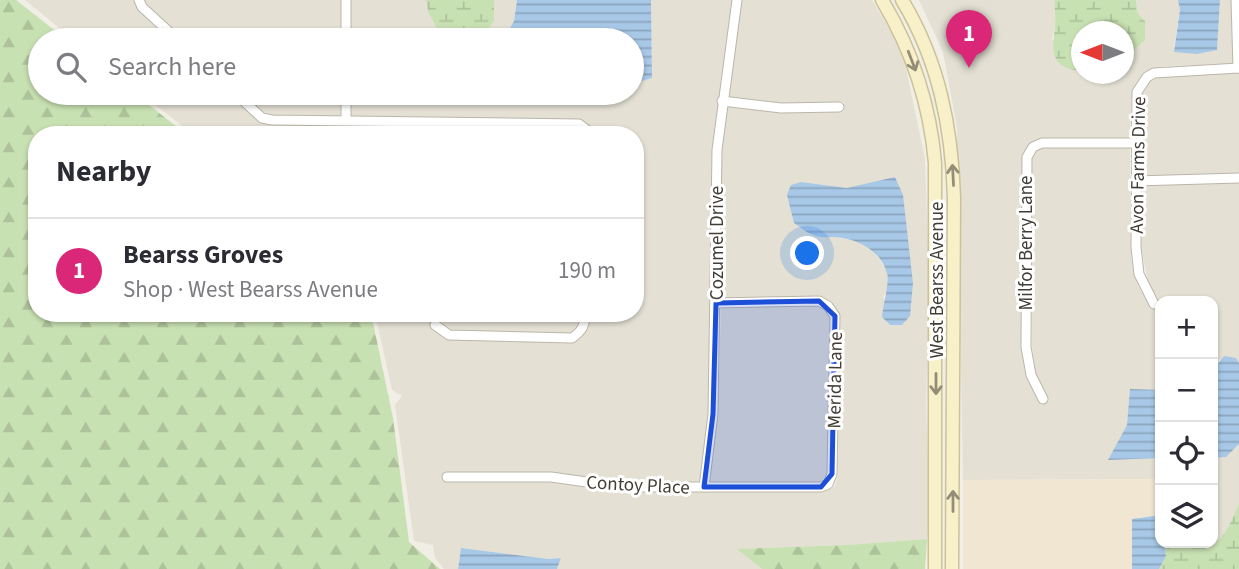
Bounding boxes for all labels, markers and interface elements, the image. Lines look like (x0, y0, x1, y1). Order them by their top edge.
pin: 1 (946, 10, 992, 68)
north arrow (1071, 21, 1134, 84)
search box (28, 28, 644, 105)
icon: search (52, 48, 90, 86)
text: Search here (108, 48, 236, 85)
one-way arrow (907, 50, 919, 72)
street label: Avon Farms Drive (1124, 96, 1153, 234)
text: Nearby (56, 150, 151, 193)
one-way arrow (947, 164, 960, 187)
street label: Milfor Berry Lane (1013, 176, 1040, 310)
street label: Cozumel Drive (704, 186, 731, 300)
street label: West Bearss Avenue (924, 202, 951, 358)
text: Bearss Groves (123, 236, 283, 273)
your location (790, 236, 824, 270)
text: 1 (73, 254, 85, 287)
text: 190 m (558, 254, 616, 287)
text: Shop · West Bearss Avenue (123, 273, 378, 306)
map controls (1155, 296, 1218, 548)
button: + (1155, 296, 1218, 359)
street label: Merida Lane (821, 331, 850, 429)
button: − (1155, 359, 1218, 422)
one-way arrow (929, 372, 943, 395)
button: locate (1155, 422, 1218, 485)
street label: Contoy Place (586, 469, 690, 502)
button: layers (1155, 485, 1218, 548)
one-way arrow (946, 490, 959, 513)

